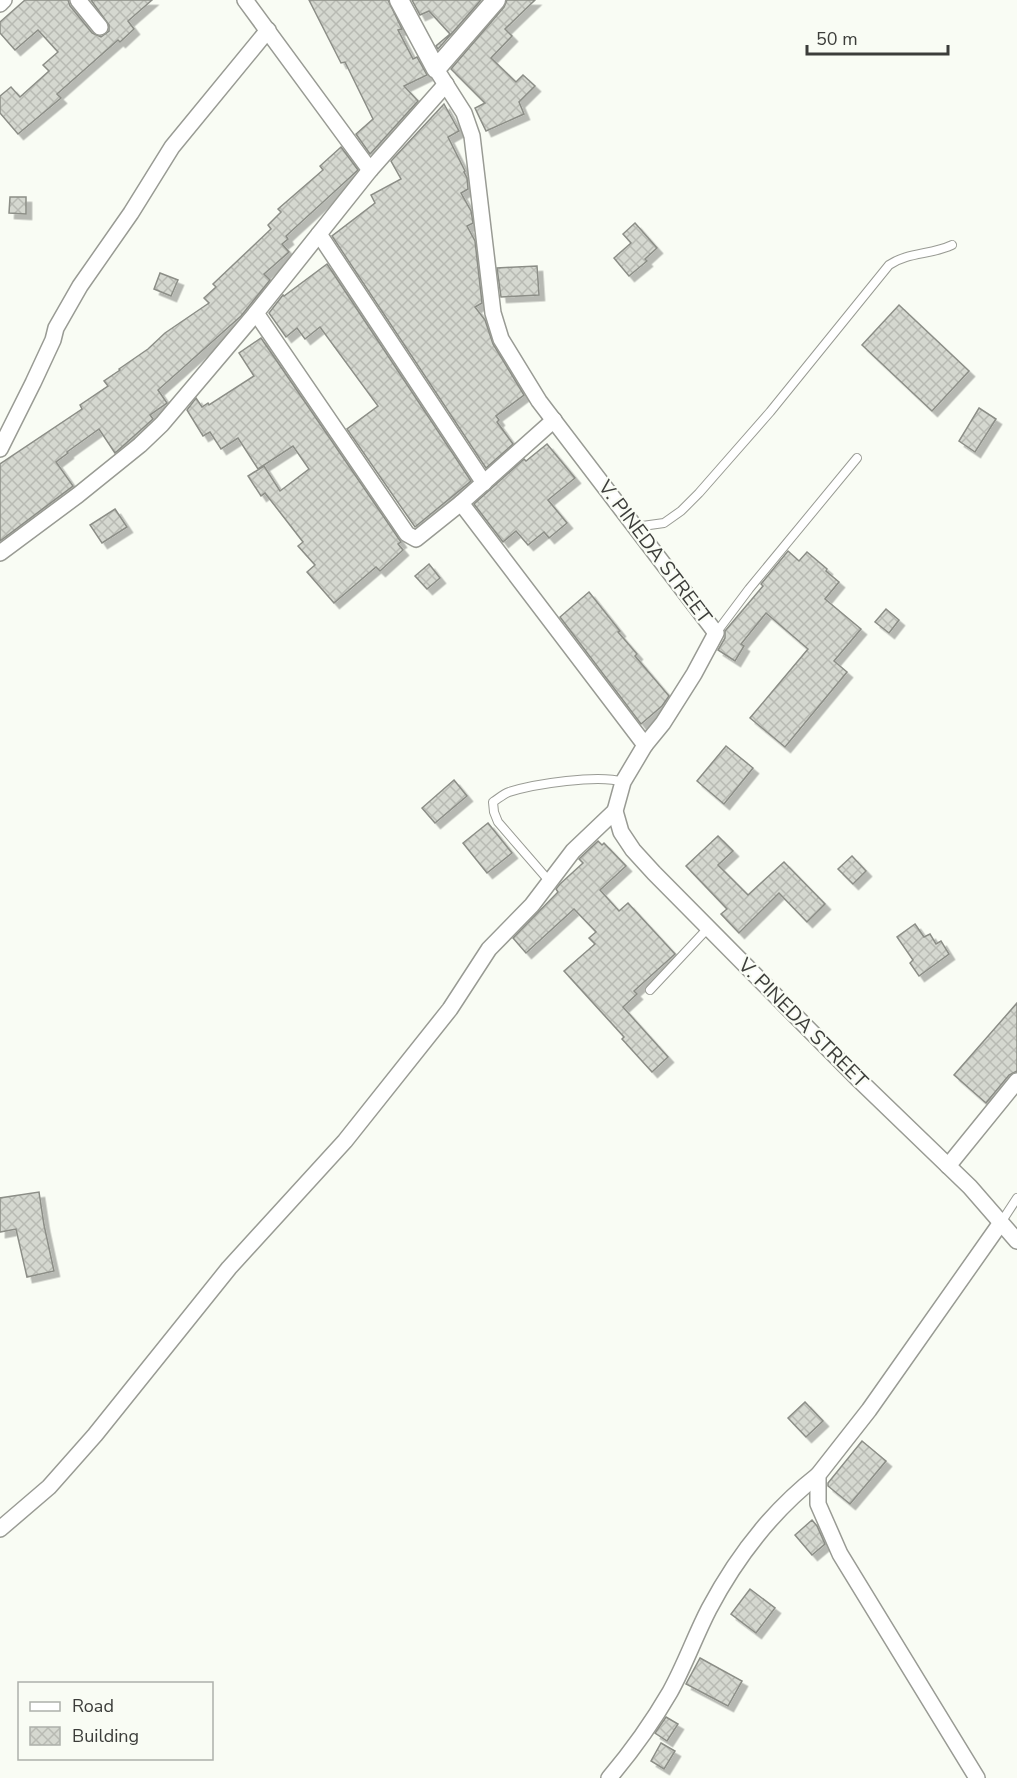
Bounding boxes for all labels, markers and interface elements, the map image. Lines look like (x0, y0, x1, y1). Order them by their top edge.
scale bar (807, 18, 948, 56)
text: 50 m (816, 27, 858, 51)
street label: V. PINEDA STREET (591, 474, 718, 629)
street label: V. PINEDA STREET (731, 951, 874, 1094)
legend (18, 1682, 213, 1760)
text: Road (72, 1694, 114, 1718)
text: Building (72, 1724, 139, 1748)

